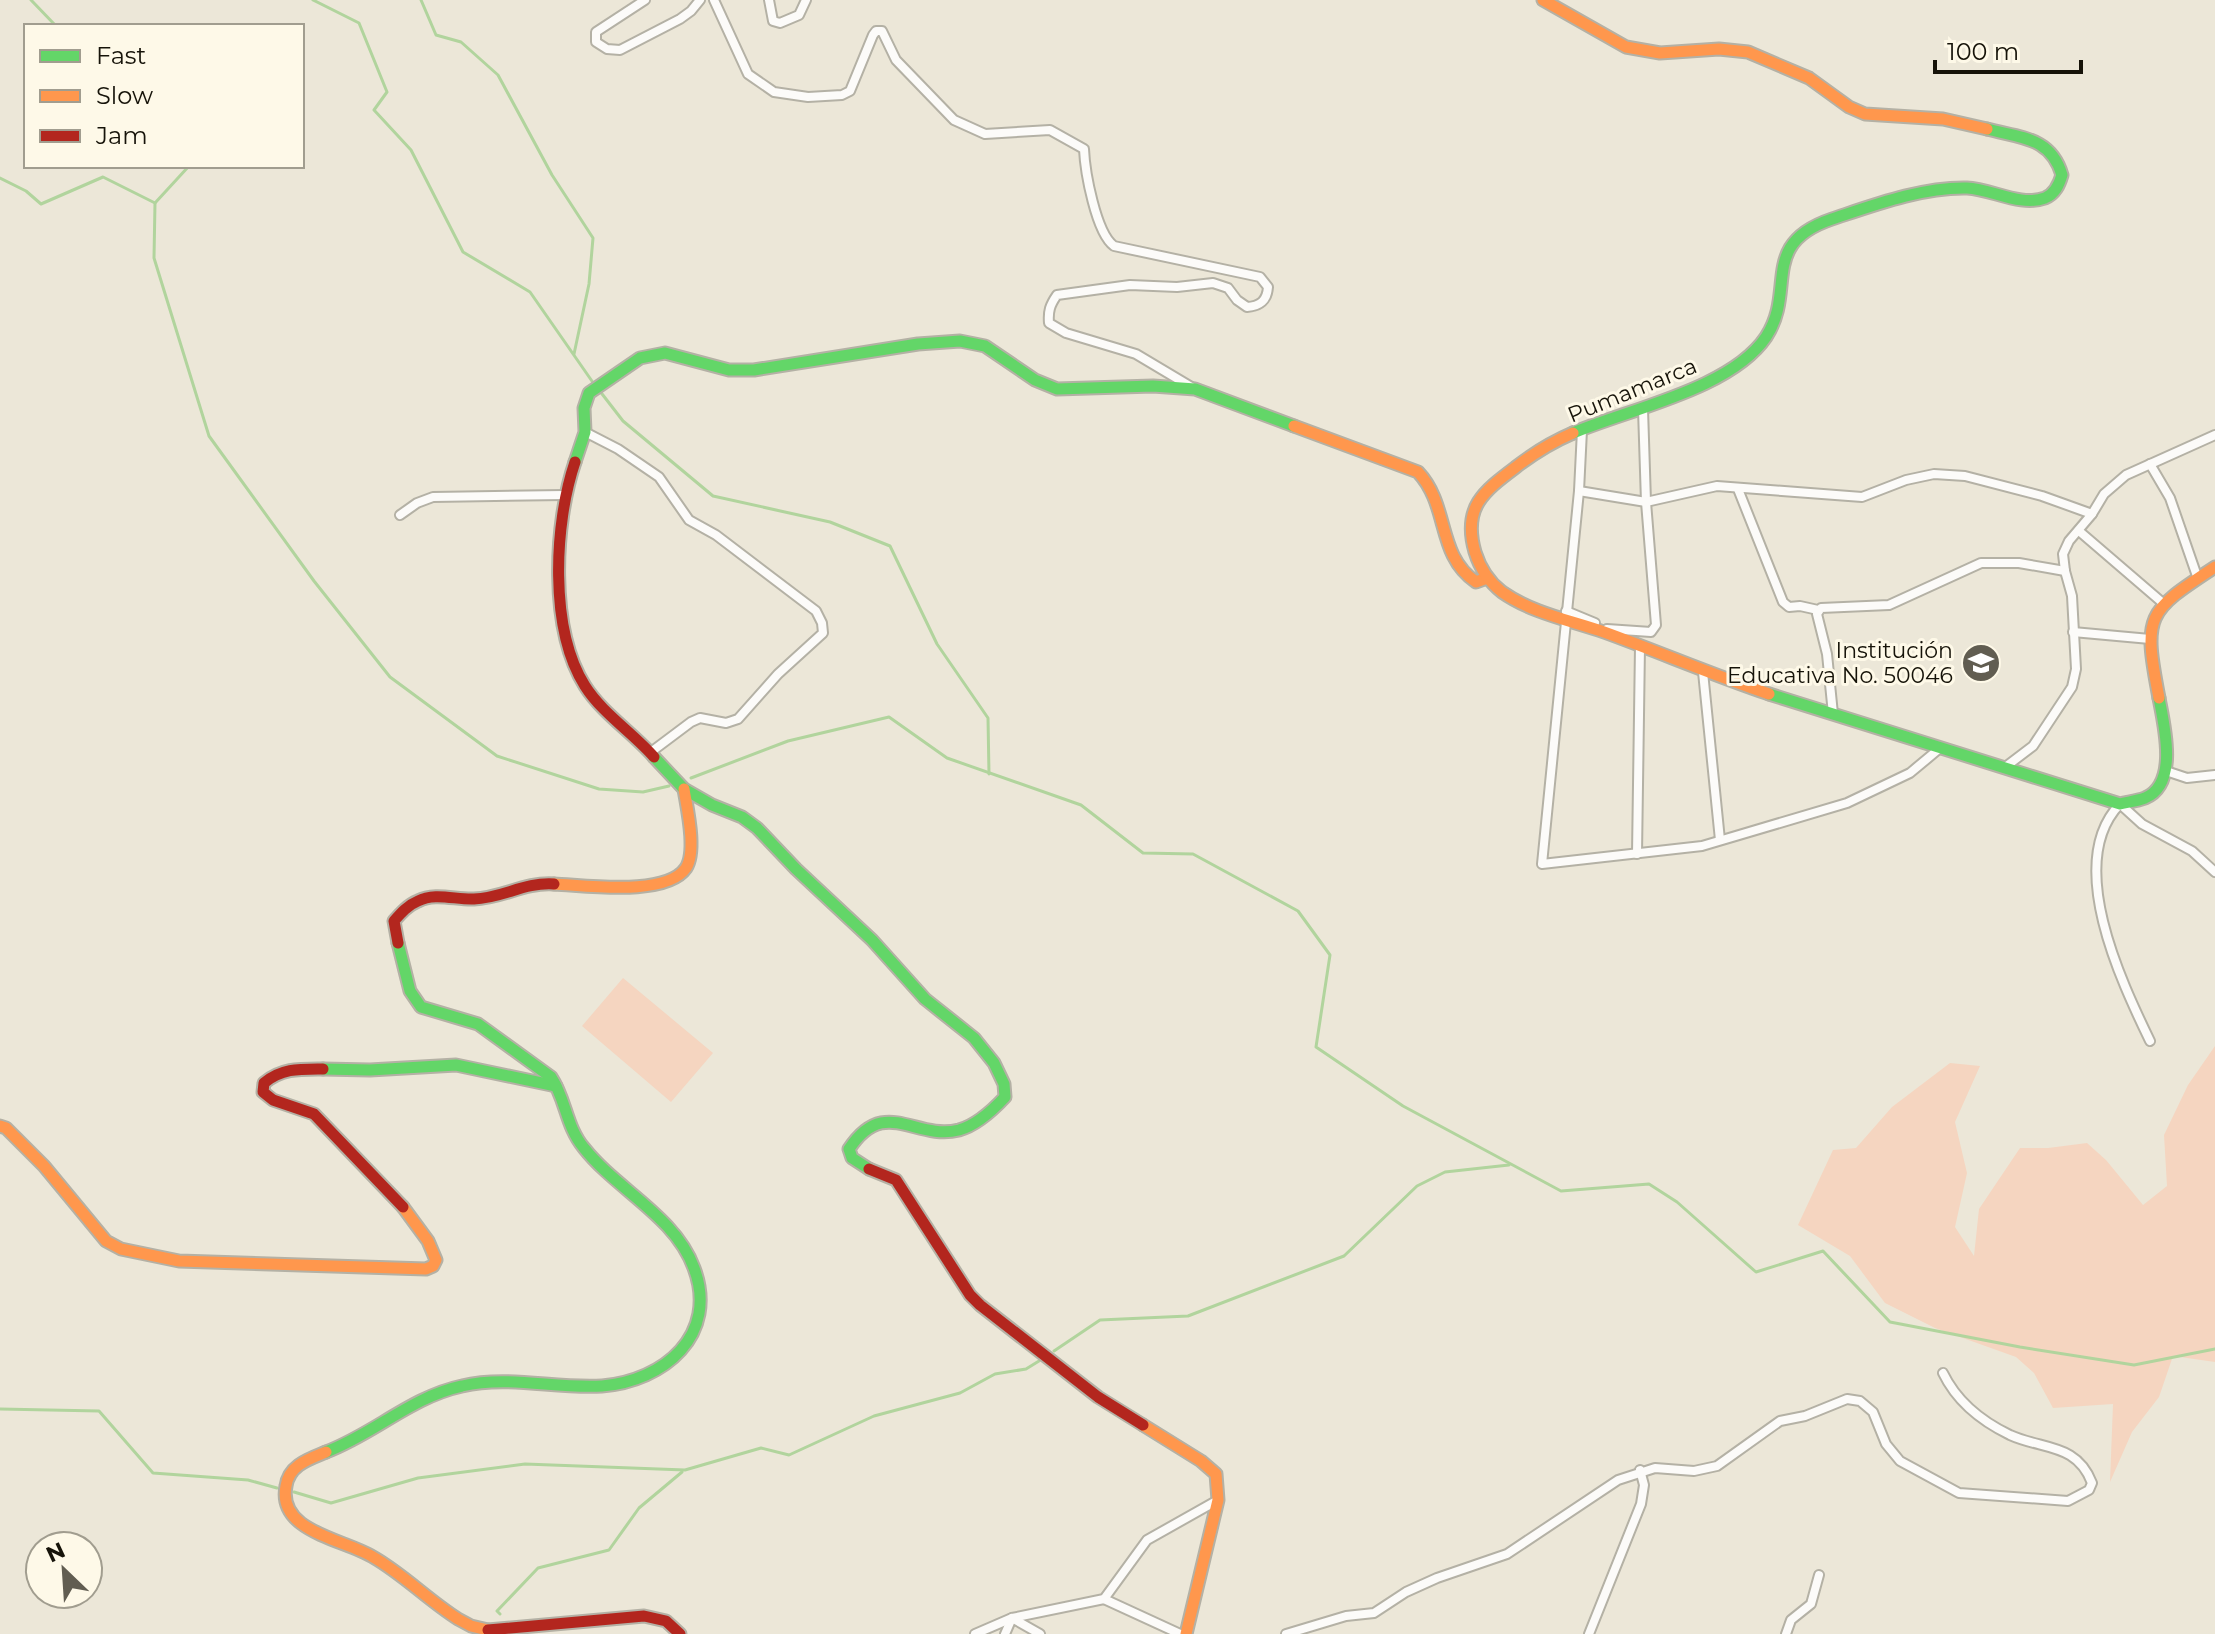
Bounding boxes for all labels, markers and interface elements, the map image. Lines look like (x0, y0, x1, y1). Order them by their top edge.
legend (24, 24, 304, 168)
scale bar (1935, 24, 2081, 74)
text: 100 m (1947, 37, 2019, 66)
text: Fast (96, 41, 147, 70)
text: Slow (96, 81, 153, 110)
text: Jam (95, 121, 148, 150)
street label: Pumamarca (1564, 352, 1701, 429)
place label: Institución Educativa No. 50046 (1727, 637, 1953, 689)
school or university icon: Institución Educativa No. 50046 (1960, 642, 2002, 684)
north arrow (24, 1530, 104, 1610)
text: N (42, 1536, 70, 1568)

